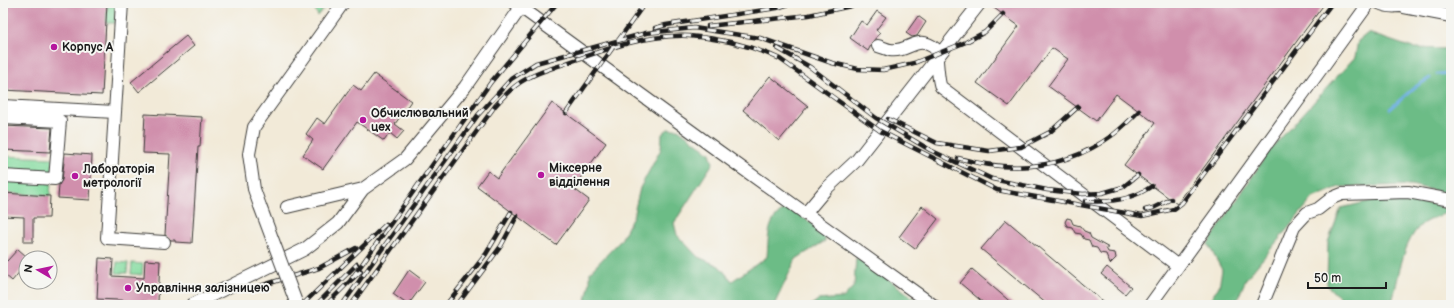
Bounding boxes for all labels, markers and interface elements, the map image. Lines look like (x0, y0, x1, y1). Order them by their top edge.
place label: Корпус А (62, 40, 114, 55)
marker: Корпус А (49, 42, 59, 52)
place label: Обчислювальний цех (371, 106, 469, 135)
marker: Обчислювальний цех (358, 115, 368, 125)
place label: Міксерне відділення (549, 161, 610, 190)
place label: Лабораторія метрології (82, 162, 155, 191)
marker: Міксерне відділення (536, 170, 546, 180)
marker: Лабораторія метрології (70, 171, 80, 181)
north arrow (18, 250, 58, 290)
text: N (22, 263, 36, 274)
scale bar (1308, 264, 1386, 290)
text: 50 m (1314, 271, 1341, 286)
place label: Управління залізницею (136, 281, 270, 296)
marker: Управління залізницею (123, 283, 133, 293)

